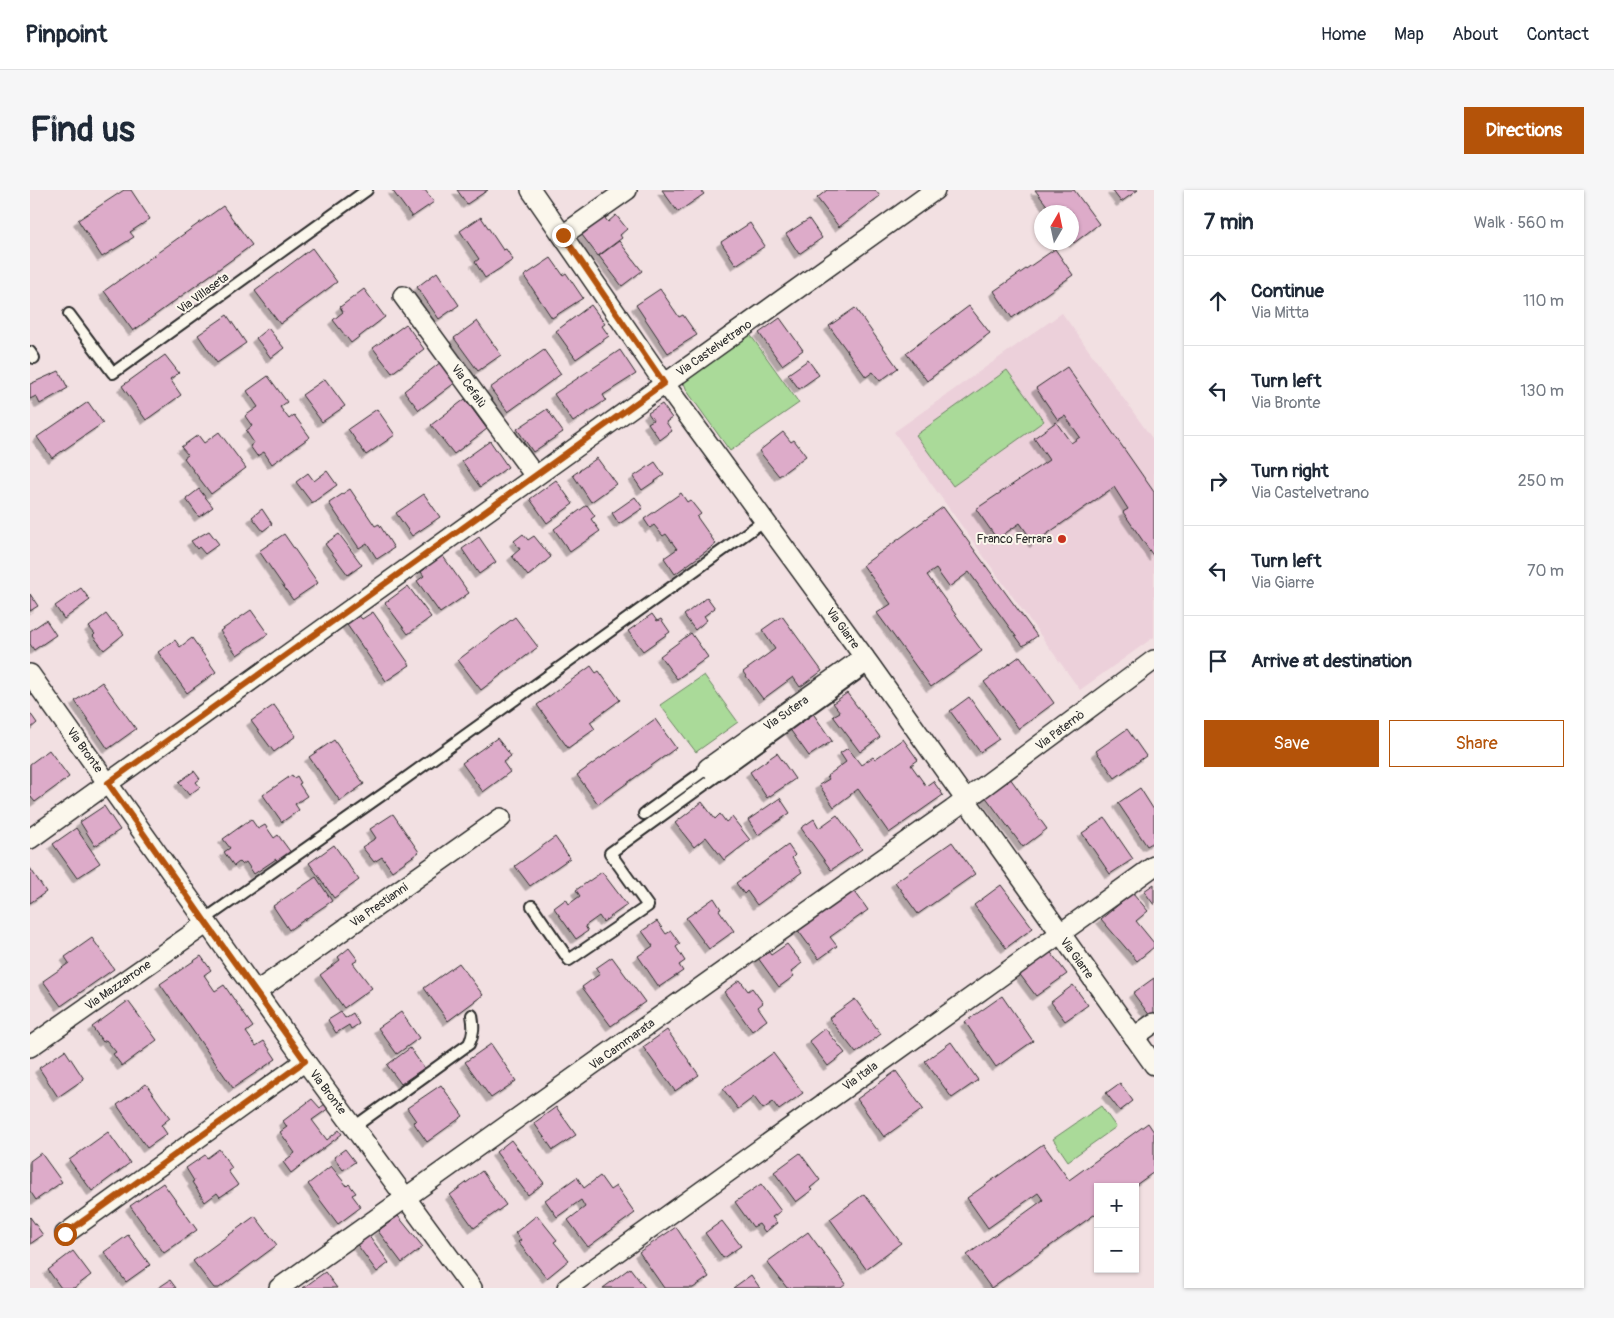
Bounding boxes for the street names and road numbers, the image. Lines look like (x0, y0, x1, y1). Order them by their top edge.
street label: Via Villaseta (175, 270, 232, 317)
street label: Via Castelvetrano (674, 317, 755, 380)
street label: Via Cefalù (448, 362, 489, 411)
street label: Via Giarre (823, 605, 863, 652)
street label: Via Sutera (761, 692, 812, 734)
street label: Via Paternò (1033, 707, 1088, 754)
street label: Via Bronte (63, 725, 106, 776)
street label: Via Prestianni (347, 880, 411, 931)
street label: Via Giarre (1057, 935, 1097, 982)
street label: Via Mazzarrone (82, 957, 154, 1014)
street label: Via Cammarata (587, 1015, 658, 1073)
street label: Via Itala (840, 1058, 881, 1094)
street label: Via Bronte (306, 1067, 349, 1118)

